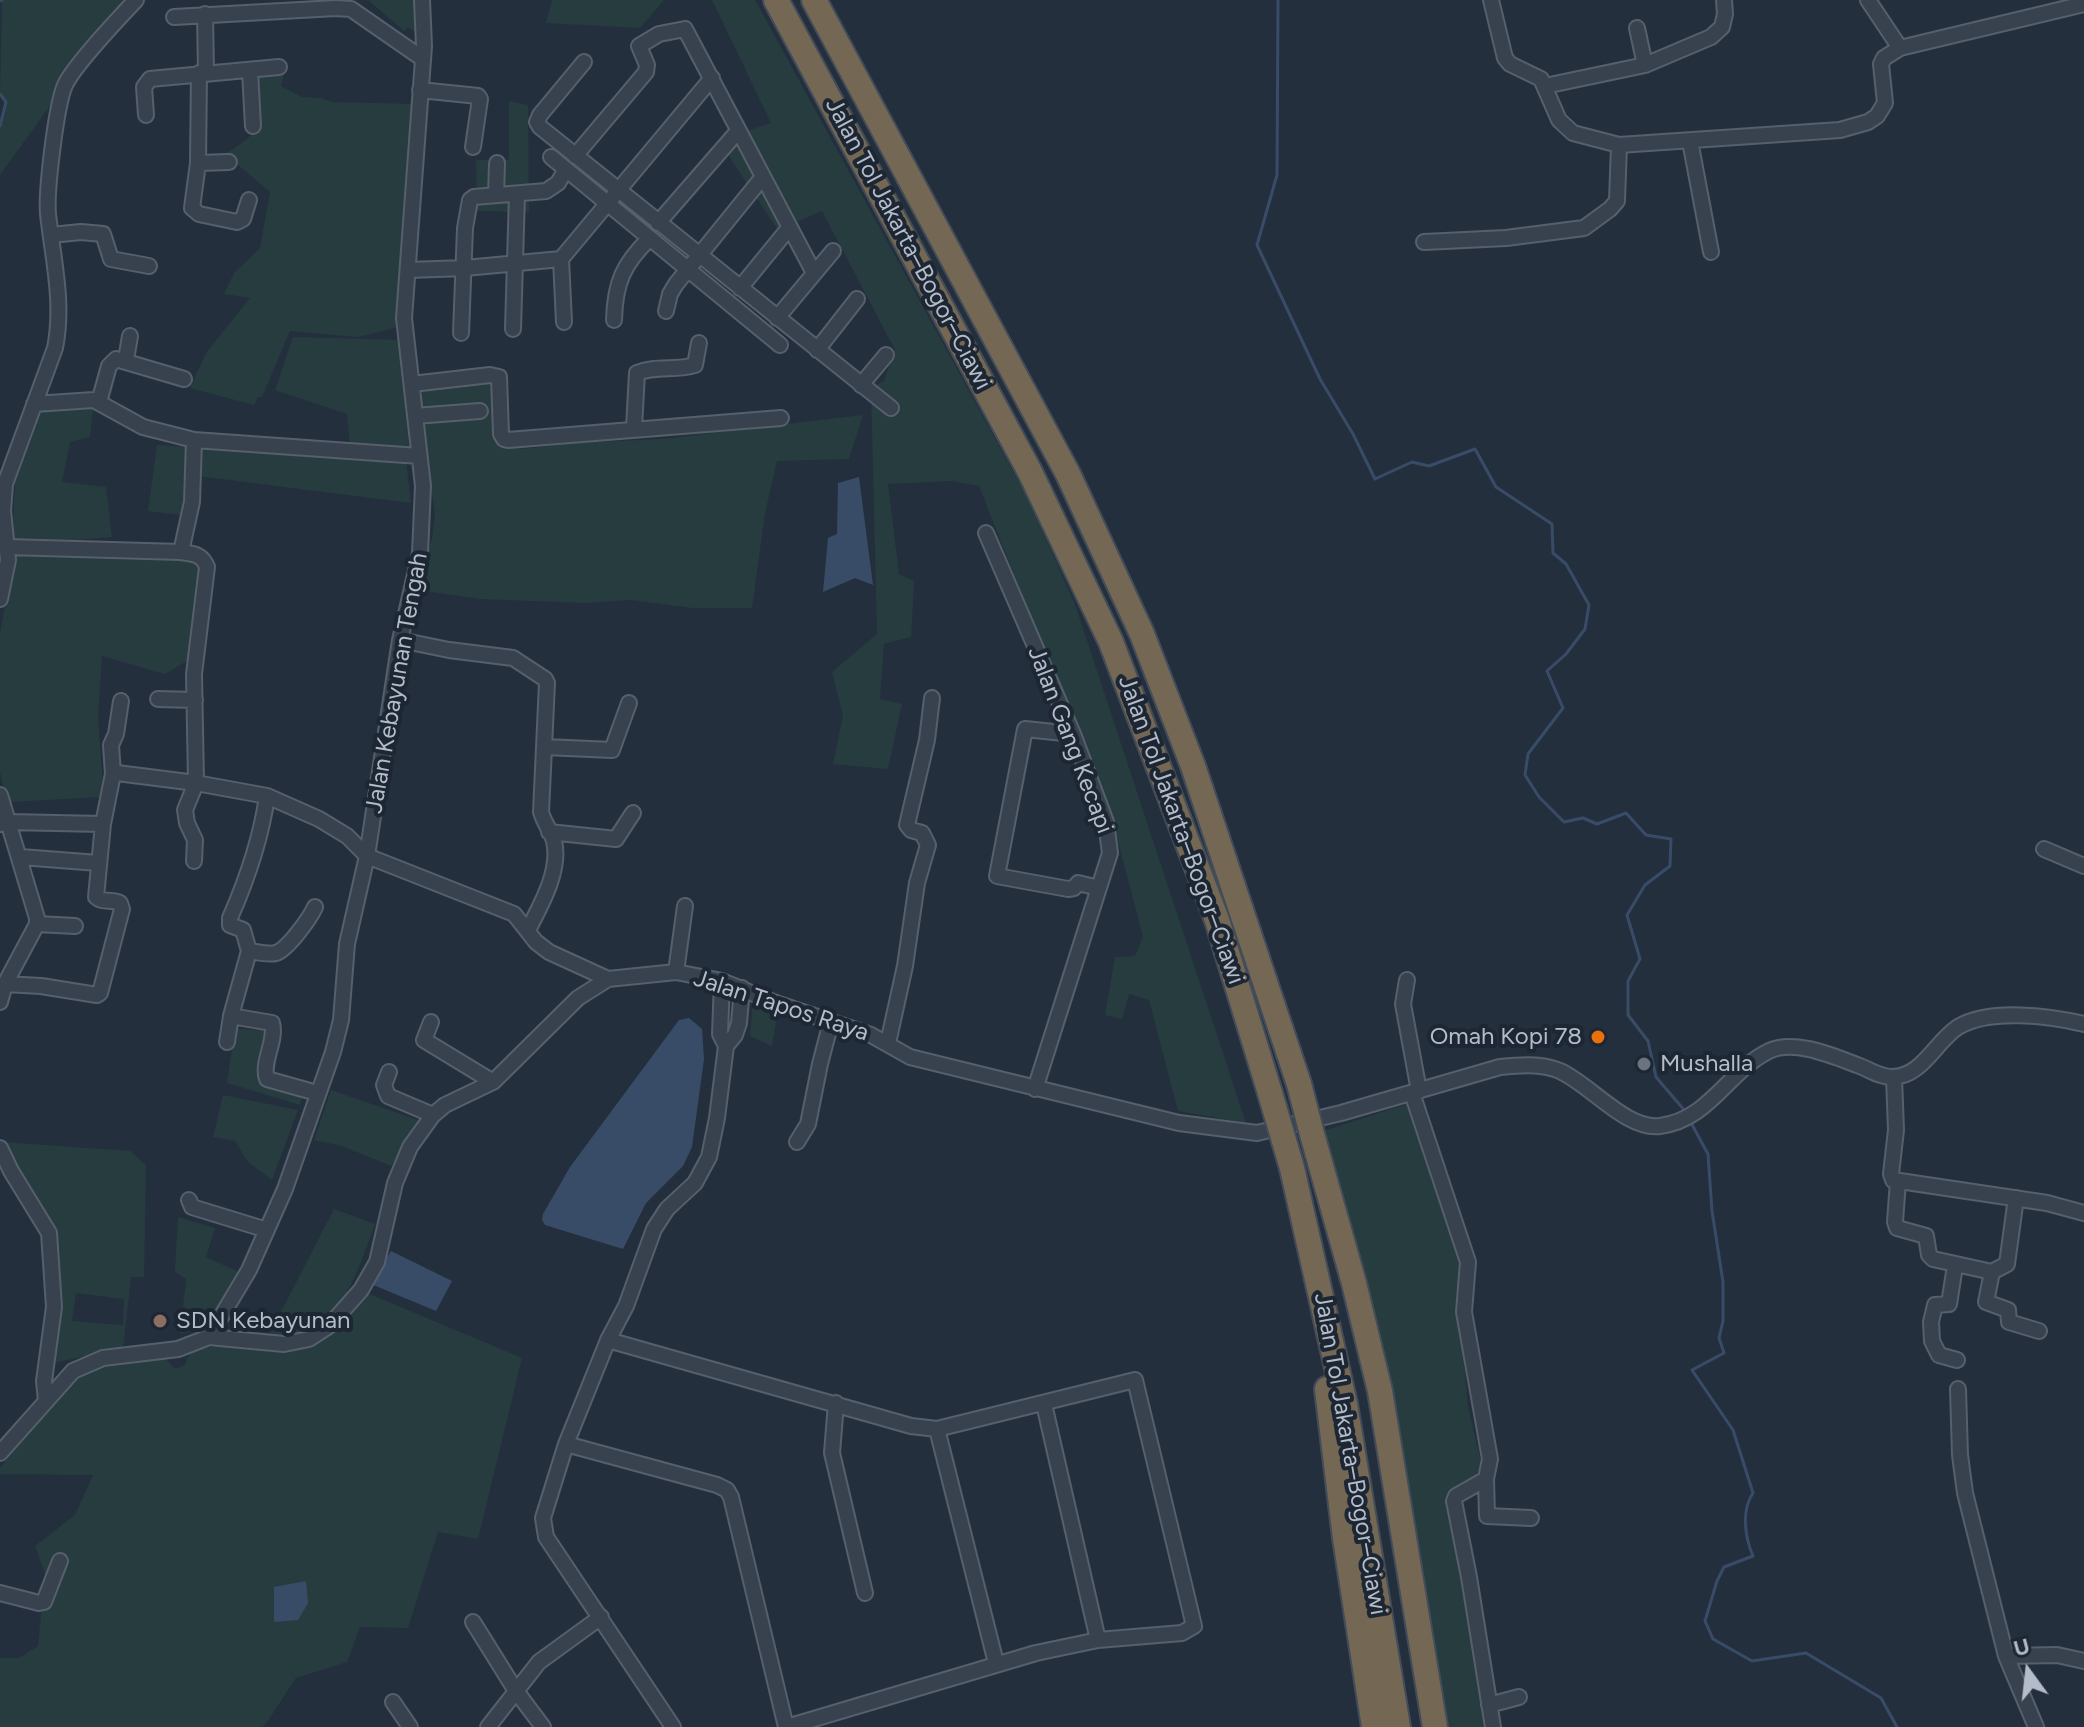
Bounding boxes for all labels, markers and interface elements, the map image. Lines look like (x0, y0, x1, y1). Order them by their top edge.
street label: Jalan Tol Jakarta–Bogor–Ciawi (819, 93, 997, 395)
street label: Jalan Kebayunan Tengah (360, 550, 434, 816)
street label: Jalan Gang Kecapi (1021, 642, 1119, 838)
street label: Jalan Tol Jakarta–Bogor–Ciawi (1112, 672, 1250, 988)
street label: Jalan Tapos Raya (690, 964, 872, 1048)
place label: Omah Kopi 78 (1430, 1023, 1582, 1051)
marker: Omah Kopi 78 (1589, 1028, 1607, 1046)
place label: Mushalla (1660, 1050, 1753, 1078)
marker: Mushalla (1635, 1055, 1653, 1073)
street label: Jalan Tol Jakarta–Bogor–Ciawi (1307, 1291, 1393, 1617)
place label: SDN Kebayunan (176, 1307, 350, 1335)
marker: SDN Kebayunan (151, 1312, 169, 1330)
north arrow (1988, 1631, 2068, 1711)
text: U (2011, 1632, 2033, 1662)

